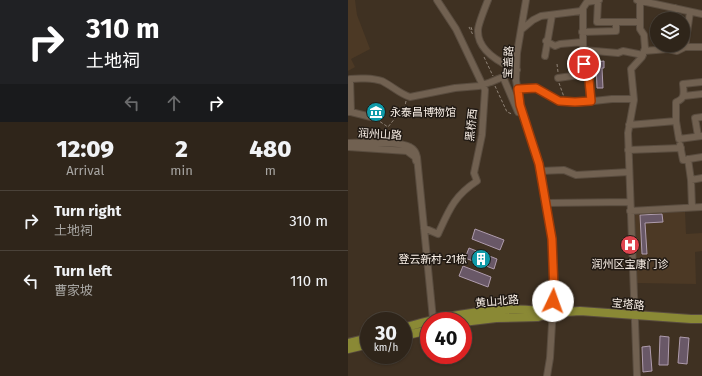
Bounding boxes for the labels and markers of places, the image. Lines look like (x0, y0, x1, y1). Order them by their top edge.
pin (567, 47, 601, 81)
museum icon: 永泰昌博物馆 (365, 101, 387, 123)
place label: 永泰昌博物馆 (390, 106, 456, 119)
hospital icon: 润州区宝康门诊 (619, 234, 641, 256)
building icon: 登云新村-21栋 (470, 248, 492, 270)
place label: 登云新村-21栋 (398, 253, 467, 266)
place label: 润州区宝康门诊 (592, 258, 669, 271)

